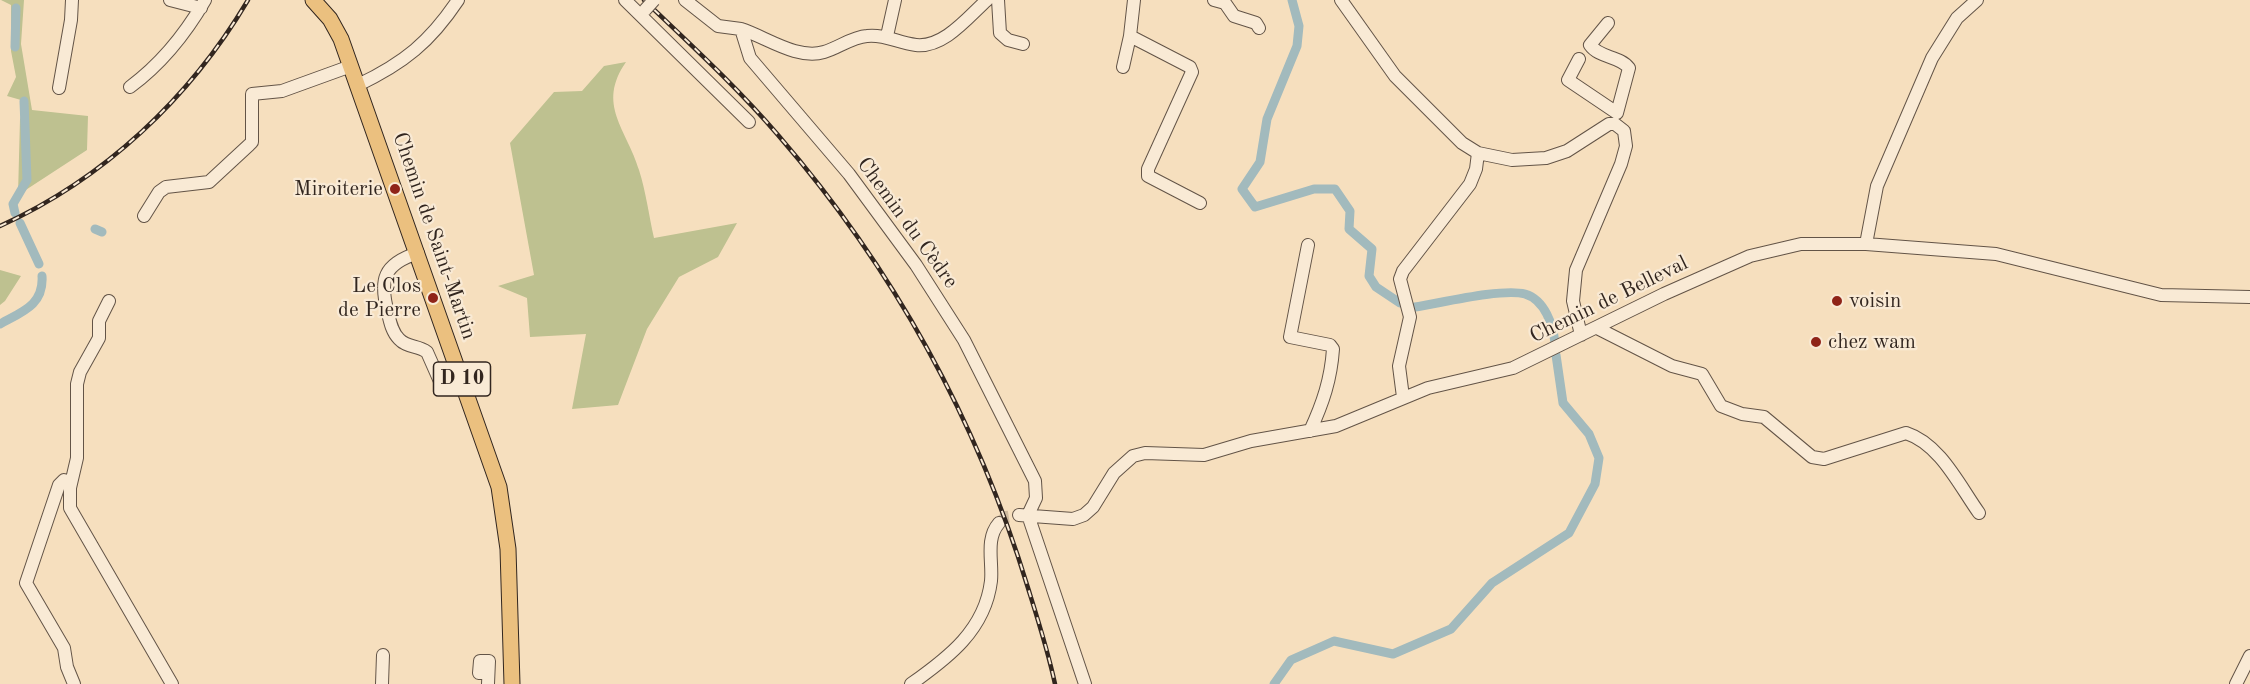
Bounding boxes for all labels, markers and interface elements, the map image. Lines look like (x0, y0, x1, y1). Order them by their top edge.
street label: Chemin de Saint-Martin (387, 129, 481, 343)
street label: Chemin du Cèdre (851, 153, 963, 293)
place label: Miroiterie (294, 176, 383, 202)
marker: Miroiterie (388, 182, 402, 196)
street label: Chemin de Belleval (1526, 251, 1692, 349)
place label: Le Clos de Pierre (338, 273, 421, 323)
place label: voisin (1849, 288, 1901, 314)
marker: Le Clos de Pierre (426, 291, 440, 305)
marker: voisin (1830, 294, 1844, 308)
place label: chez wam (1828, 329, 1916, 355)
marker: chez wam (1809, 335, 1823, 349)
road number: D 10 (434, 362, 490, 396)

